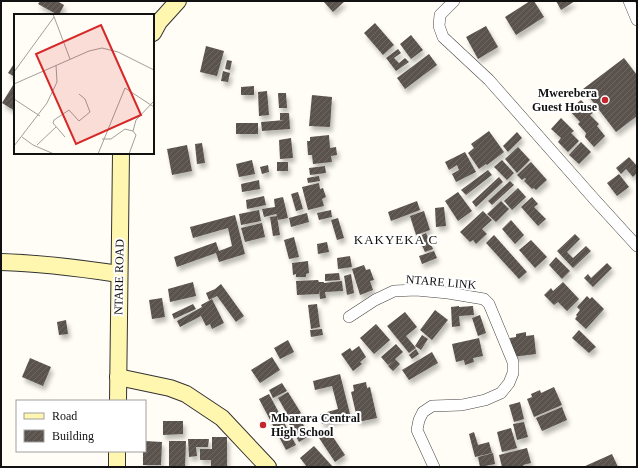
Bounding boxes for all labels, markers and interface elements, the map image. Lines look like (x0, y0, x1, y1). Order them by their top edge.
inset map (14, 14, 154, 154)
place label: Mwerebera Guest House (532, 86, 598, 114)
marker: Mwerebera Guest House (600, 95, 610, 105)
district label: KAKYEKA C (354, 232, 438, 247)
street label: NTARE ROAD (111, 239, 127, 315)
street label: NTARE LINK (405, 272, 477, 292)
legend (16, 400, 146, 452)
text: Road (52, 409, 77, 423)
place label: Mbarara Central High School (271, 411, 361, 439)
marker: Mbarara Central High School (258, 420, 268, 430)
text: Building (52, 429, 94, 443)

